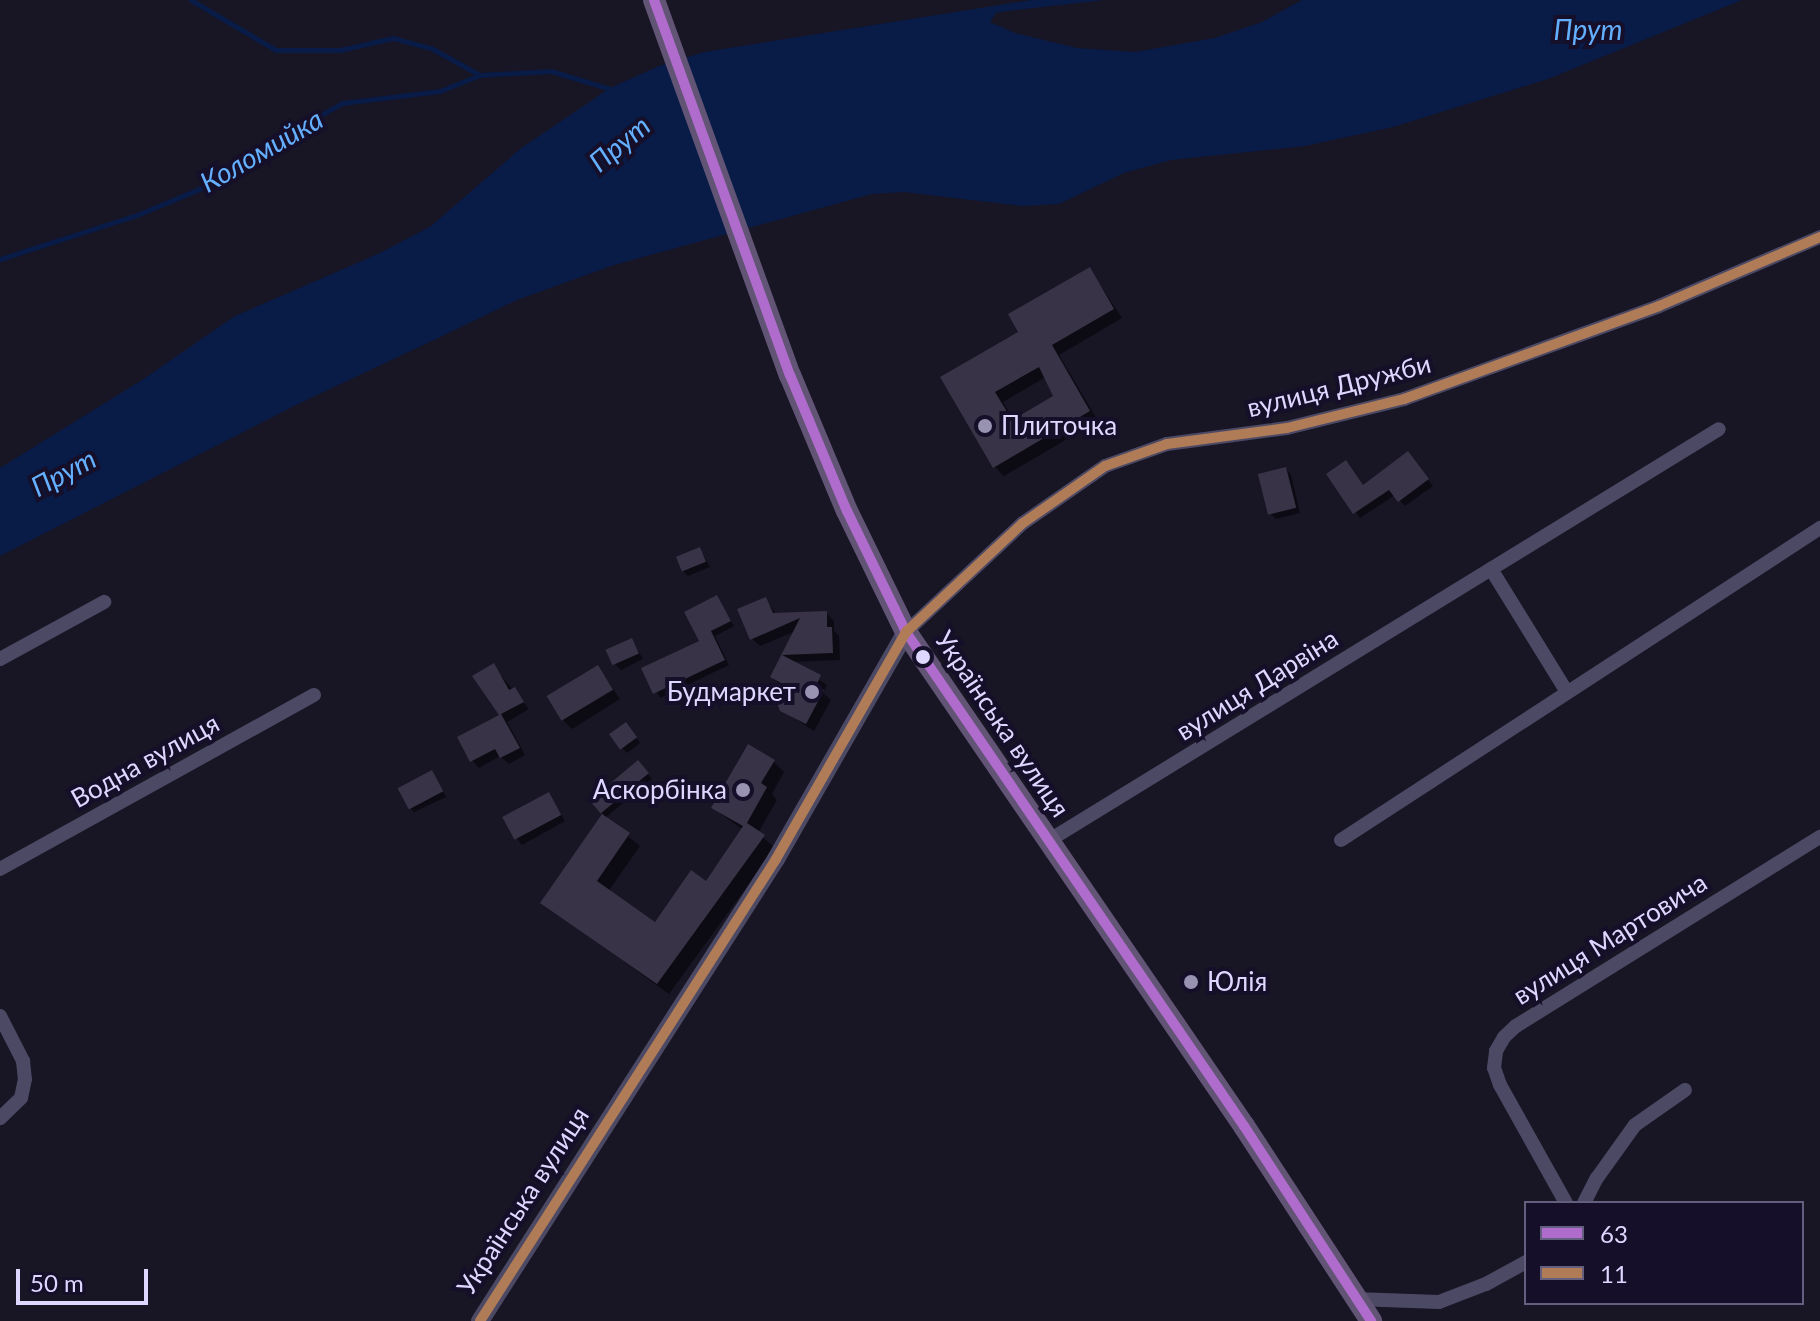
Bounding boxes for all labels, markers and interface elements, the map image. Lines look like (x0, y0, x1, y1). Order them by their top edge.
water label: Прут (1554, 12, 1622, 46)
water label: Коломийка (194, 101, 328, 199)
water label: Прут (582, 108, 656, 178)
street label: вулиця Дружби (1244, 348, 1434, 424)
place label: Плиточка (1001, 410, 1117, 442)
marker: Плиточка (976, 417, 994, 435)
water label: Прут (25, 441, 101, 503)
street label: вулиця Дарвіна (1170, 623, 1344, 747)
street label: Українська вулиця (928, 625, 1076, 823)
unlabelled marker (915, 649, 931, 665)
place label: Будмаркет (667, 676, 796, 708)
marker: Будмаркет (803, 683, 821, 701)
street label: Водна вулиця (65, 707, 225, 815)
place label: Аскорбінка (593, 774, 727, 806)
marker: Аскорбінка (734, 781, 752, 799)
street label: вулиця Мартовича (1507, 867, 1713, 1011)
place label: Юлія (1207, 966, 1267, 998)
marker: Юлія (1182, 973, 1200, 991)
street label: Українська вулиця (451, 1101, 595, 1301)
legend (1524, 1201, 1804, 1305)
text: 63 (1600, 1219, 1628, 1248)
scale bar (20, 1253, 152, 1303)
text: 11 (1600, 1259, 1628, 1288)
text: 50 m (30, 1268, 84, 1297)

